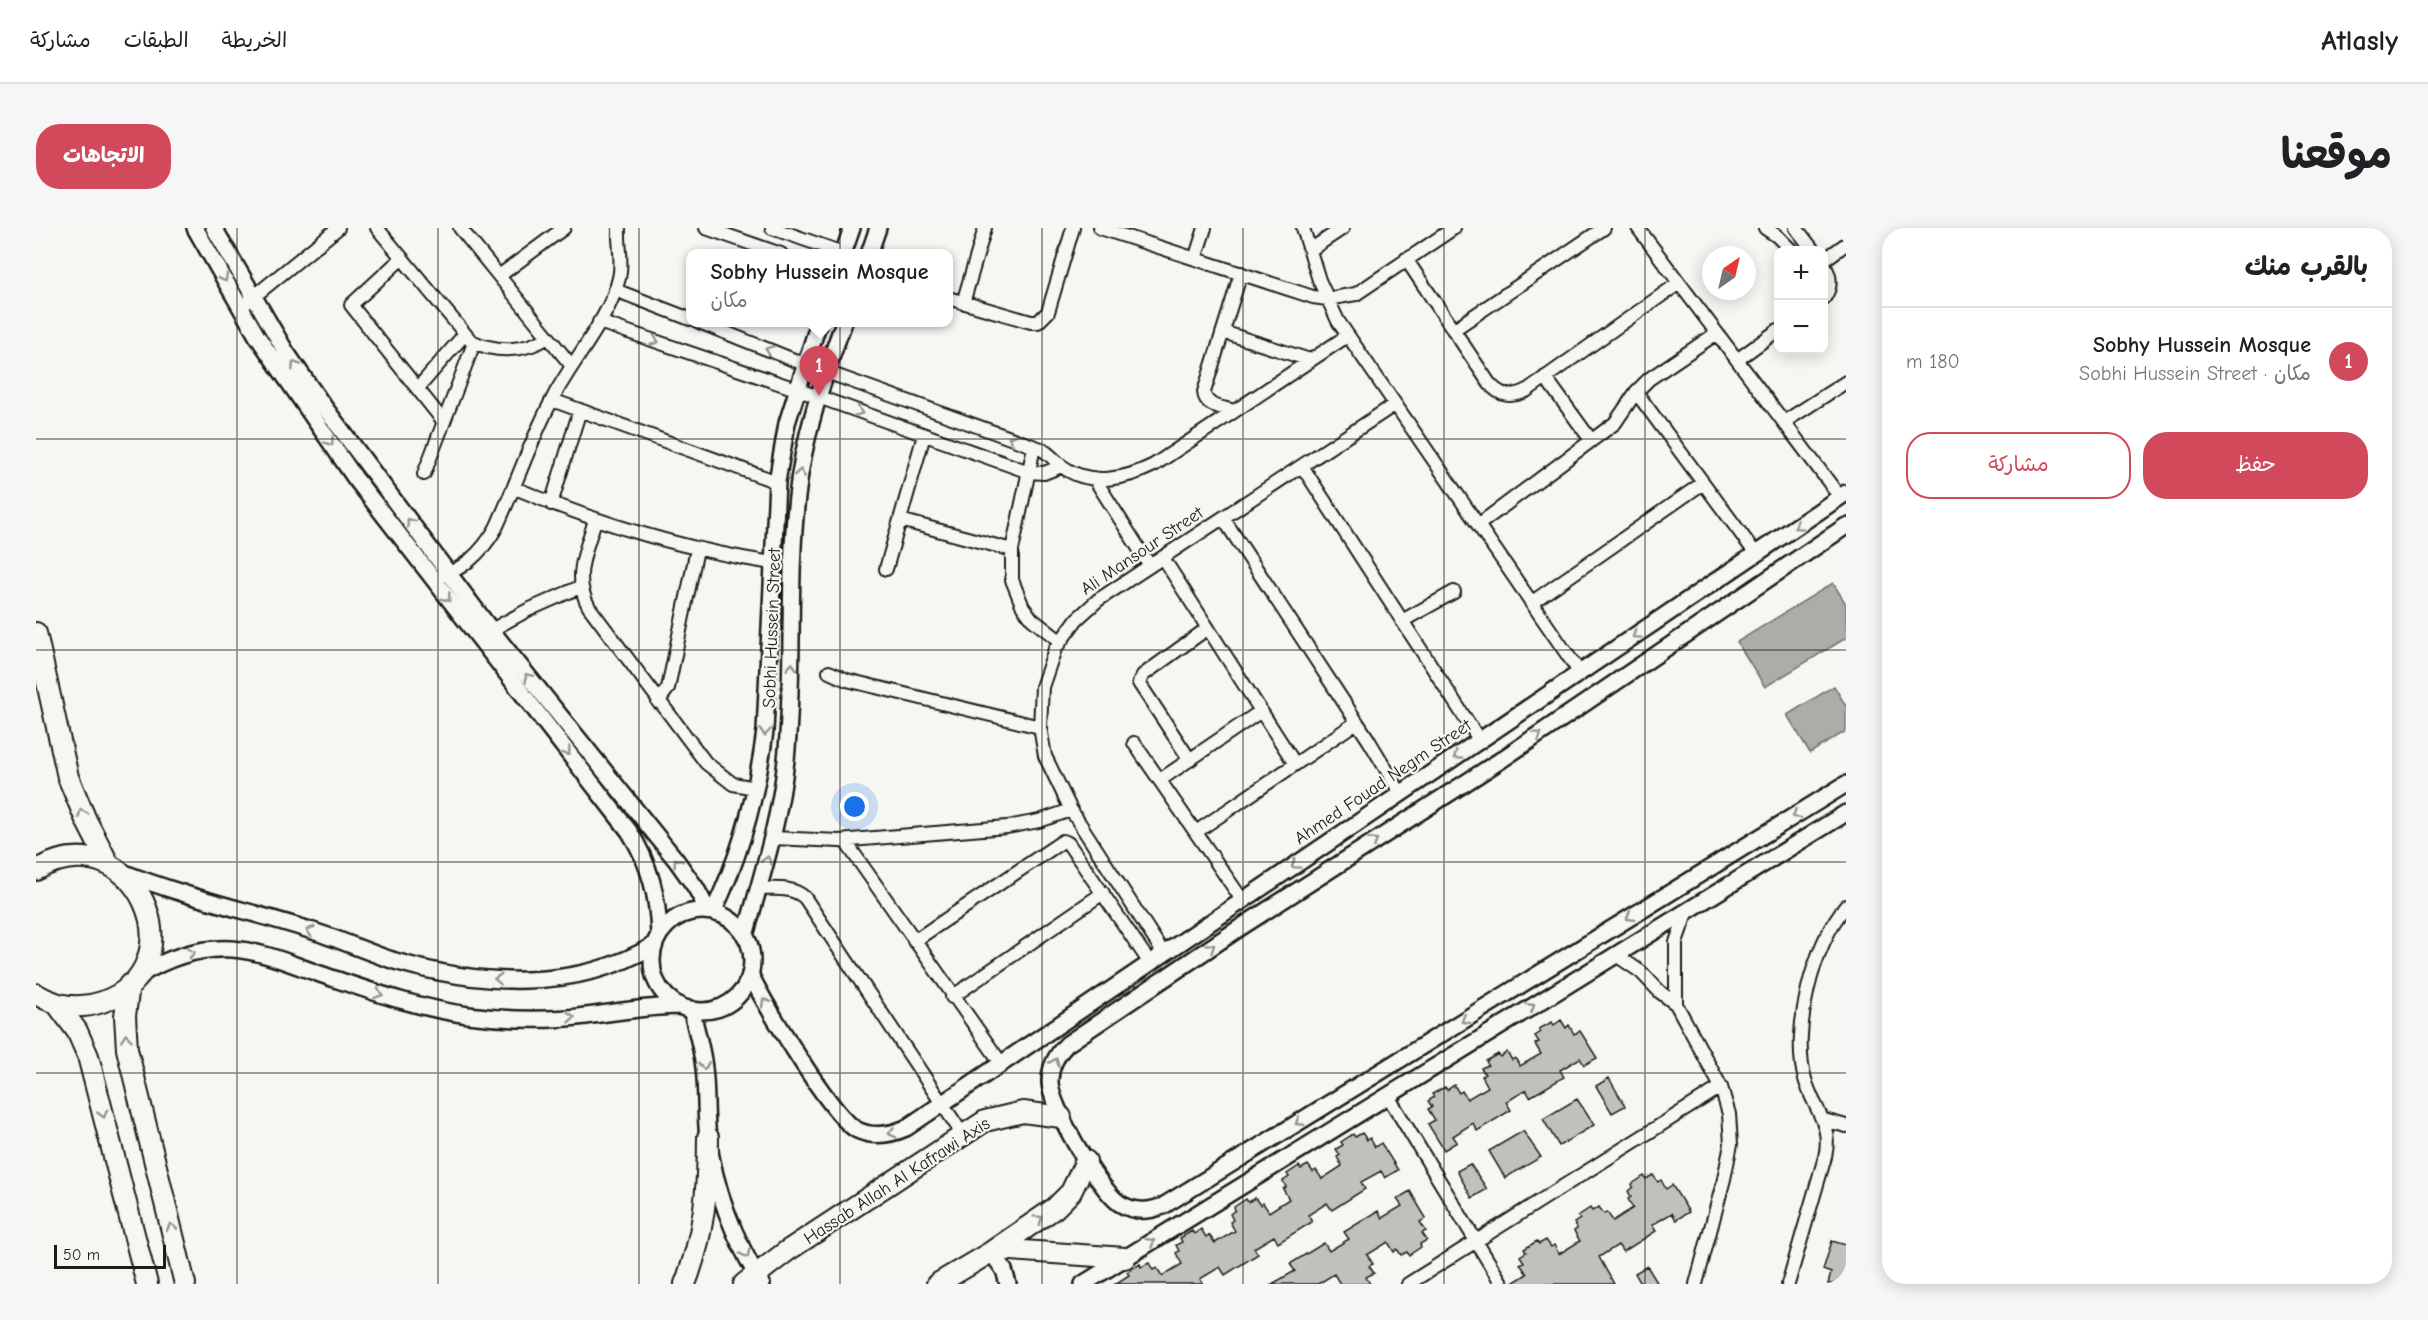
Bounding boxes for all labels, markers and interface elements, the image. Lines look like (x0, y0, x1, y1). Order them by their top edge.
text: Atlasly (2321, 25, 2398, 57)
text: مشاركة (30, 28, 91, 52)
text: الطبقات (124, 28, 189, 52)
text: الخريطة (222, 28, 287, 52)
button: الاتجاهات (36, 124, 171, 189)
text: موقعنا (2281, 130, 2392, 179)
north arrow (1702, 246, 1756, 300)
map controls (1774, 246, 1828, 354)
button: + (1774, 246, 1828, 300)
popup (686, 249, 953, 327)
text: بالقرب منك (2245, 252, 2368, 282)
text: Sobhy Hussein Mosque (710, 259, 929, 285)
one-way arrow (217, 272, 228, 283)
text: مكان (710, 289, 748, 312)
button: − (1774, 300, 1828, 354)
text: Sobhy Hussein Mosque (2093, 332, 2311, 358)
one-way arrow (649, 334, 660, 346)
one-way arrow (765, 345, 775, 358)
pin: 1 (800, 346, 838, 396)
text: 180 m (1906, 350, 1960, 373)
text: 1 (2345, 350, 2352, 373)
one-way arrow (290, 361, 302, 371)
text: مكان · Sobhi Hussein Street (2079, 362, 2311, 385)
one-way arrow (853, 405, 864, 417)
button: مشاركة (1906, 432, 2131, 499)
button: حفظ (2143, 432, 2368, 499)
one-way arrow (1007, 434, 1018, 446)
one-way arrow (323, 435, 334, 446)
one-way arrow (794, 468, 806, 477)
street label: Ali Mansour Street (1077, 502, 1208, 600)
one-way arrow (406, 518, 417, 529)
one-way arrow (1793, 519, 1804, 530)
street label: Sobhi Hussein Street (759, 547, 785, 708)
one-way arrow (440, 591, 451, 602)
one-way arrow (1632, 628, 1643, 639)
one-way arrow (786, 663, 798, 672)
one-way arrow (525, 673, 536, 684)
street label: Ahmed Fouad Negm Street (1291, 714, 1476, 849)
one-way arrow (759, 727, 772, 736)
one-way arrow (1531, 731, 1542, 742)
one-way arrow (560, 745, 571, 756)
one-way arrow (1453, 749, 1464, 760)
your location (840, 792, 869, 821)
one-way arrow (1792, 807, 1802, 819)
one-way arrow (78, 808, 90, 819)
one-way arrow (1368, 838, 1379, 849)
one-way arrow (759, 855, 772, 865)
one-way arrow (673, 857, 684, 868)
one-way arrow (1291, 858, 1302, 869)
one-way arrow (1626, 910, 1637, 921)
one-way arrow (305, 926, 316, 938)
one-way arrow (1204, 943, 1215, 954)
one-way arrow (186, 947, 196, 960)
one-way arrow (493, 972, 502, 985)
one-way arrow (373, 987, 384, 999)
one-way arrow (761, 998, 772, 1008)
one-way arrow (1525, 1003, 1535, 1015)
one-way arrow (567, 1011, 576, 1024)
one-way arrow (1460, 1012, 1471, 1023)
one-way arrow (120, 1033, 133, 1042)
one-way arrow (1048, 1057, 1060, 1068)
one-way arrow (697, 1062, 709, 1071)
one-way arrow (95, 1109, 108, 1119)
street label: Hassab Allah Al Kafrawi Axis (800, 1113, 994, 1249)
one-way arrow (1295, 1115, 1305, 1127)
one-way arrow (887, 1126, 898, 1138)
one-way arrow (1032, 1215, 1043, 1226)
one-way arrow (166, 1222, 179, 1232)
one-way arrow (1145, 1237, 1155, 1249)
scale bar (54, 1242, 166, 1270)
text: 50 m (63, 1246, 100, 1264)
one-way arrow (738, 1248, 750, 1259)

